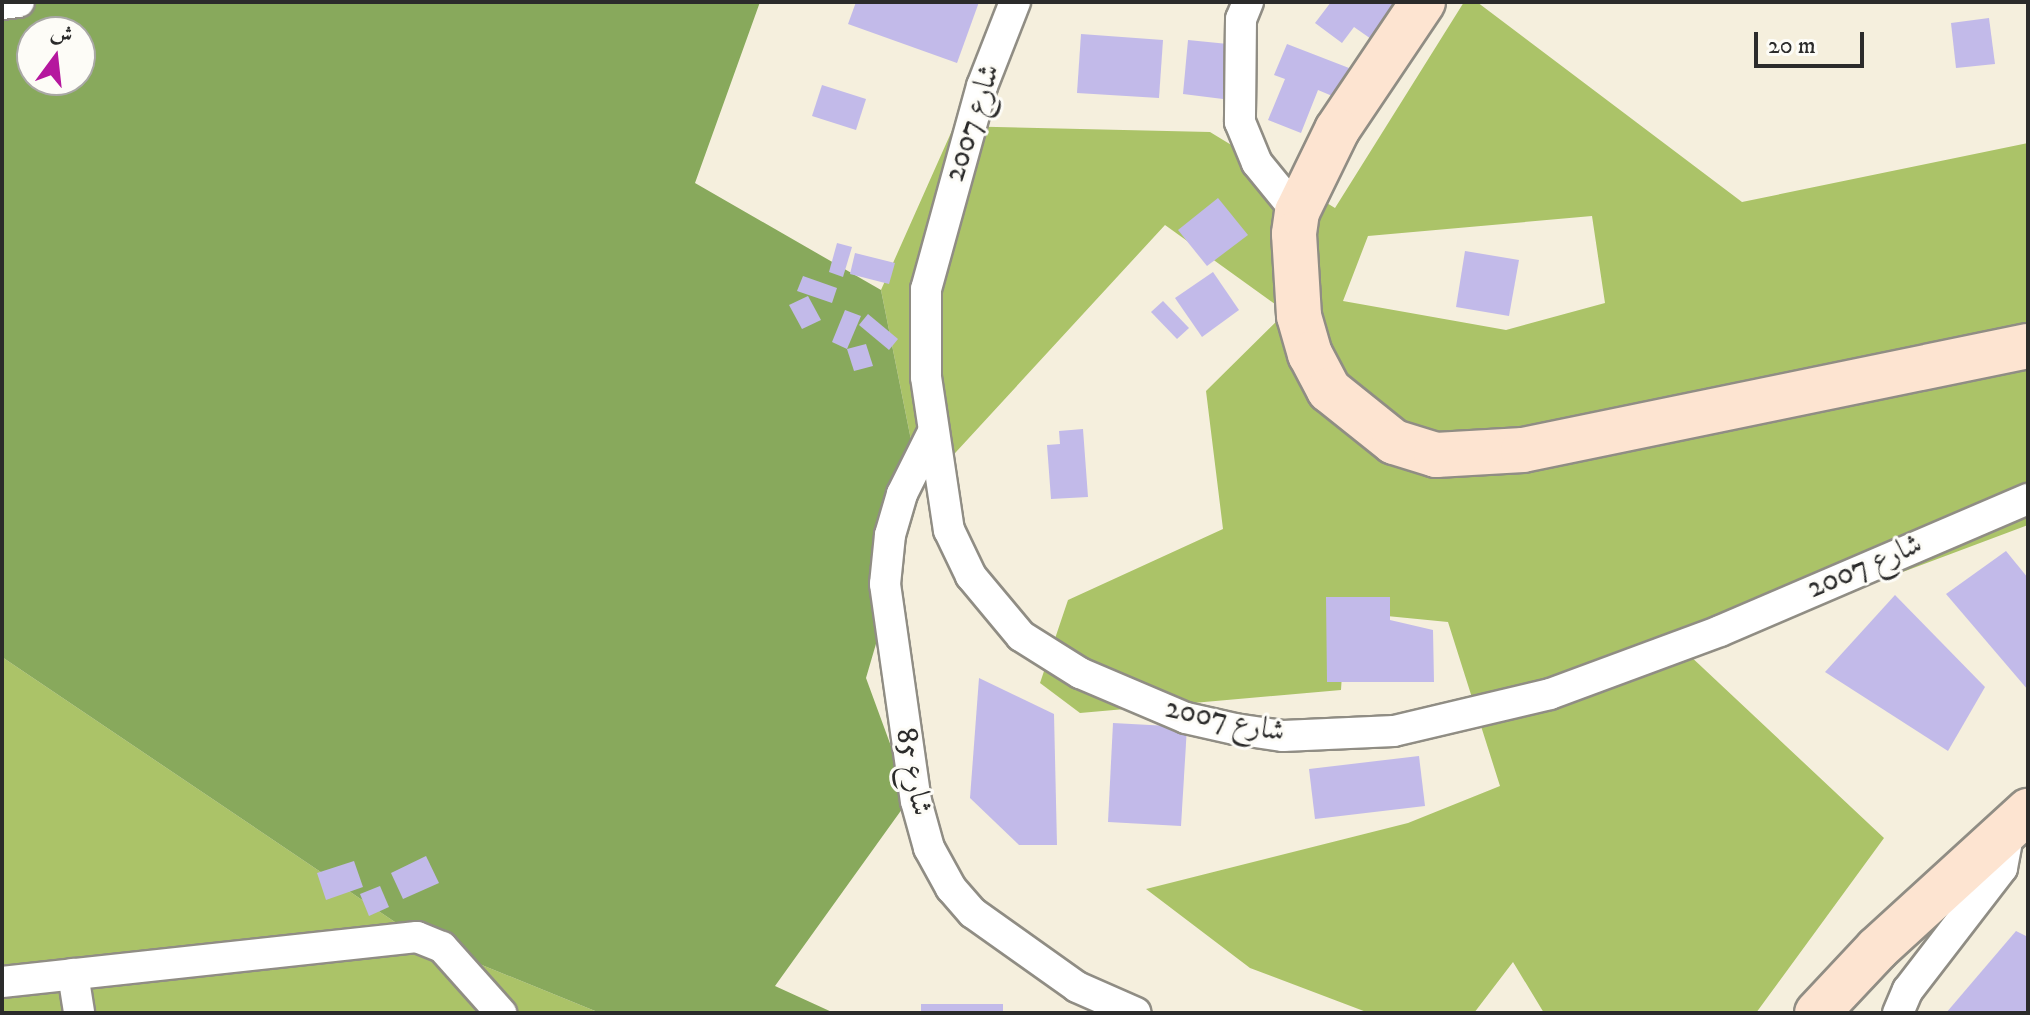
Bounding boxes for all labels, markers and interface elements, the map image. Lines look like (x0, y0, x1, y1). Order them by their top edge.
north arrow (16, 16, 96, 96)
scale bar (1758, 16, 1868, 66)
text: ش (48, 18, 76, 50)
text: 20 m (1768, 31, 1816, 61)
street label: شارع 2007 (937, 60, 1009, 186)
street label: شارع 2007 (1802, 527, 1928, 607)
street label: شارع 2007 (1162, 691, 1288, 751)
street label: شارع 85 (887, 725, 939, 819)

